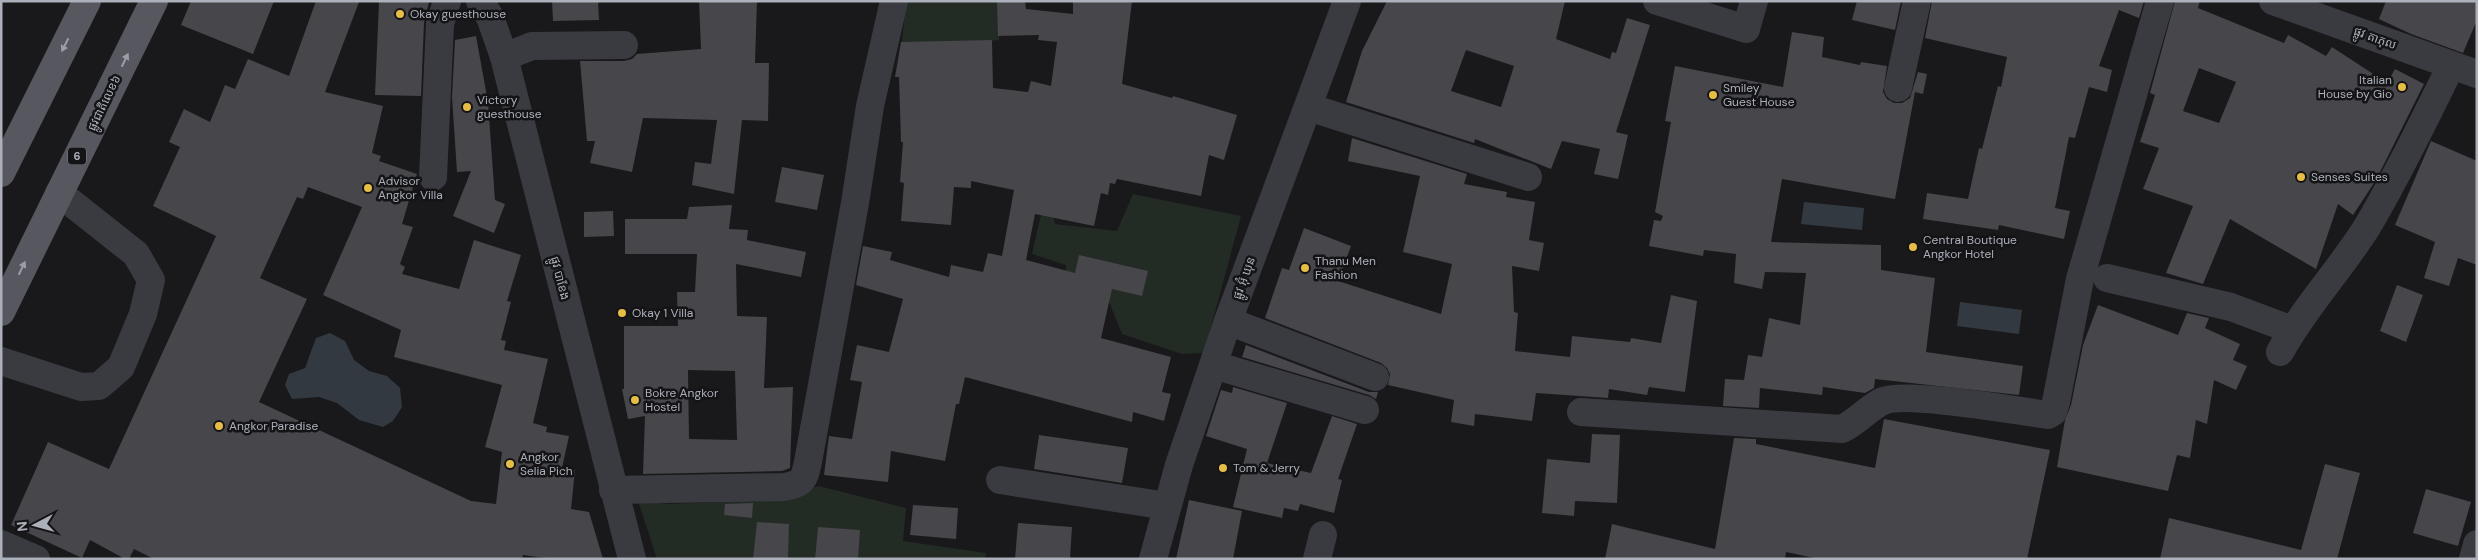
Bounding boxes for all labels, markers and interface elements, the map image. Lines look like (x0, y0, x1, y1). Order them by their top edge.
place label: Okay guesthouse (410, 6, 506, 22)
marker: Okay guesthouse (394, 8, 406, 20)
street label: ផ្លូវ តាភុល (2350, 23, 2399, 56)
one-way arrow (61, 38, 69, 52)
one-way arrow (121, 53, 129, 67)
place label: Italian House by Gio (2318, 72, 2392, 102)
street label: ផ្លូវជាតិលេខ៦ (84, 73, 127, 135)
place label: Smiley Guest House (1723, 80, 1795, 110)
marker: Italian House by Gio (2396, 81, 2408, 93)
marker: Smiley Guest House (1707, 89, 1719, 101)
place label: Victory guesthouse (477, 92, 542, 122)
marker: Victory guesthouse (461, 101, 473, 113)
road number: 6 (68, 148, 86, 164)
place label: Senses Suites (2311, 169, 2388, 185)
marker: Senses Suites (2295, 171, 2307, 183)
place label: Advisor Angkor Villa (378, 173, 443, 203)
marker: Advisor Angkor Villa (362, 182, 374, 194)
place label: Central Boutique Angkor Hotel (1923, 232, 2017, 262)
marker: Central Boutique Angkor Hotel (1907, 241, 1919, 253)
place label: Thanu Men Fashion (1315, 253, 1376, 283)
street label: ផ្លូវ បាខែង (544, 254, 573, 302)
street label: ផ្លូវ អ៊ុំ ឃុន (1229, 254, 1261, 302)
one-way arrow (18, 261, 27, 276)
marker: Thanu Men Fashion (1299, 262, 1311, 274)
place label: Okay 1 Villa (632, 305, 693, 321)
marker: Okay 1 Villa (616, 307, 628, 319)
place label: Bokre Angkor Hostel (645, 385, 719, 415)
marker: Bokre Angkor Hostel (629, 394, 641, 406)
place label: Angkor Paradise (229, 418, 319, 434)
marker: Angkor Paradise (213, 420, 225, 432)
place label: Angkor Selia Pich (520, 449, 573, 479)
marker: Angkor Selia Pich (504, 458, 516, 470)
place label: Tom & Jerry (1233, 460, 1300, 476)
marker: Tom & Jerry (1217, 462, 1229, 474)
north arrow (10, 500, 60, 550)
text: N (13, 520, 32, 532)

